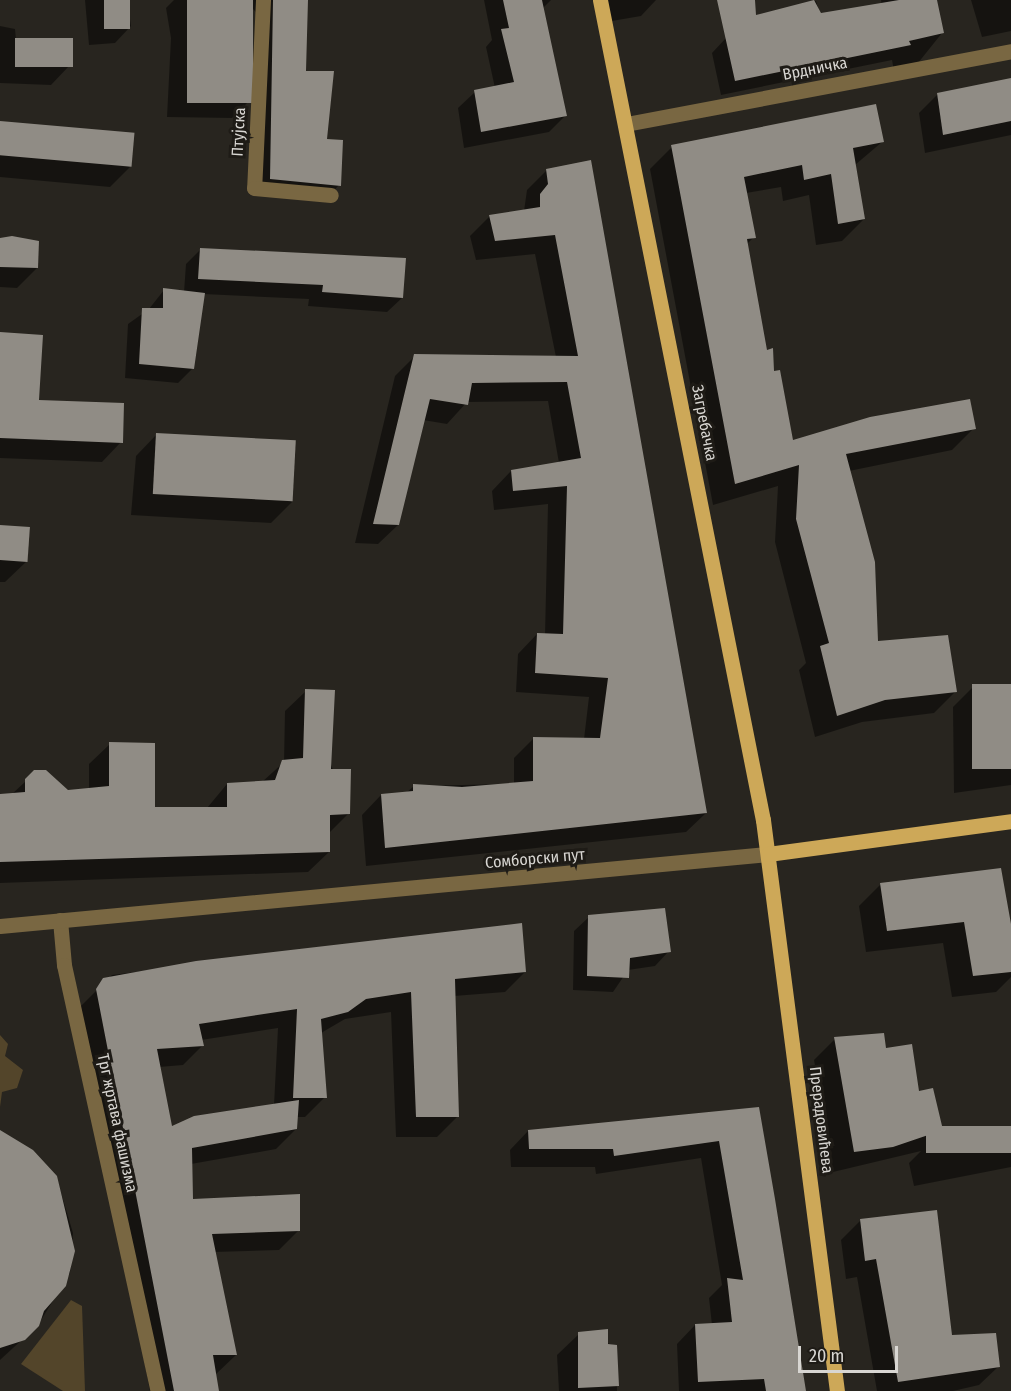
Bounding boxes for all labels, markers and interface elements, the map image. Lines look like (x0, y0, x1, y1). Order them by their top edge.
street label: Врдничка (781, 53, 849, 85)
street label: Птујска (228, 107, 250, 157)
street label: Загребачка (687, 383, 721, 463)
street label: Сомборски пут (484, 845, 586, 873)
street label: Трг жртава фашизма (93, 1052, 141, 1194)
street label: Прерадовићева (805, 1065, 837, 1175)
scale bar (801, 1334, 902, 1372)
text: 20 m (809, 1345, 844, 1367)

